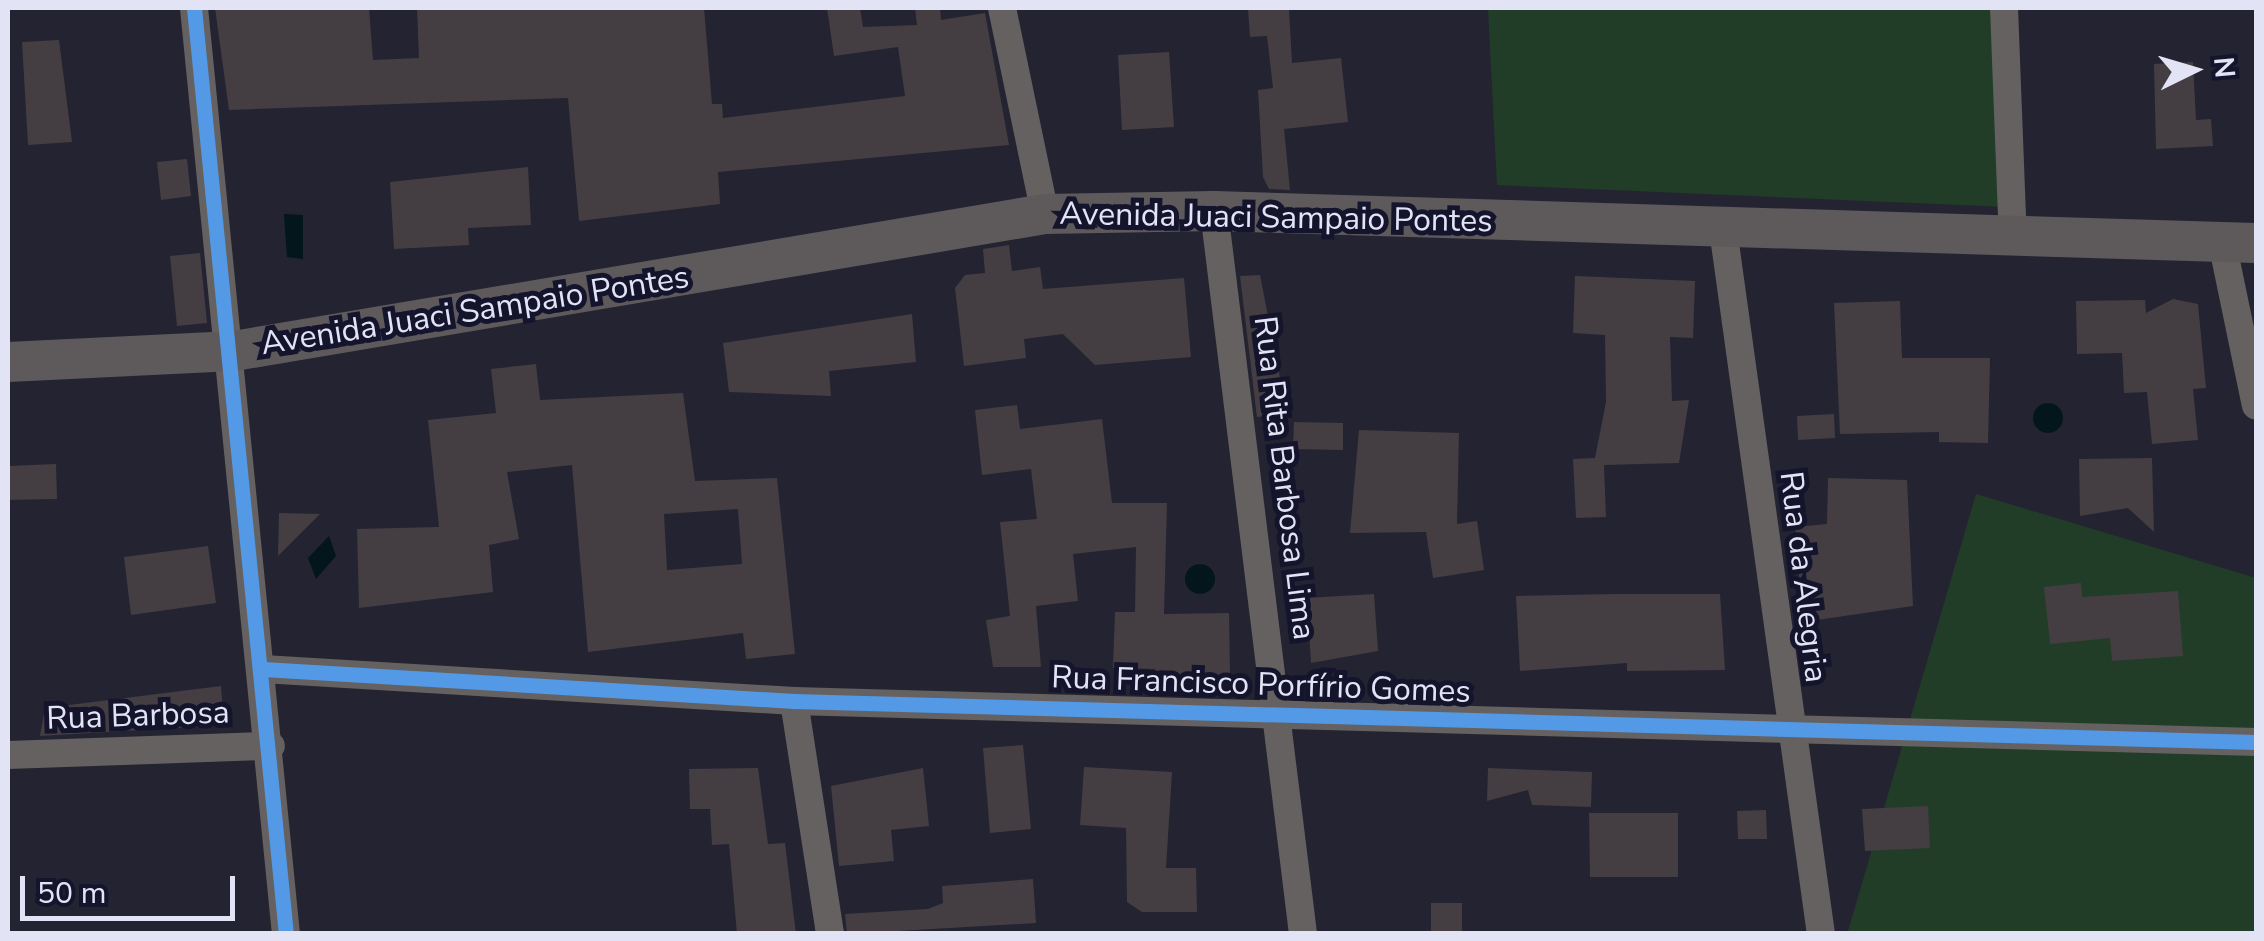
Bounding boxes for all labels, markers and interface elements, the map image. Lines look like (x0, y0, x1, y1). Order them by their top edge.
north arrow (2144, 20, 2244, 120)
text: N (2204, 55, 2244, 79)
street label: Avenida Juaci Sampaio Pontes (1059, 195, 1493, 241)
street label: Avenida Juaci Sampaio Pontes (258, 258, 692, 364)
street label: Rua Rita Barbosa Lima (1245, 314, 1323, 642)
street label: Rua da Alegria (1771, 469, 1835, 685)
street label: Rua Francisco Porfírio Gomes (1051, 658, 1471, 712)
street label: Rua Barbosa (46, 694, 230, 738)
scale bar (25, 856, 240, 918)
text: 50 m (37, 873, 106, 914)

